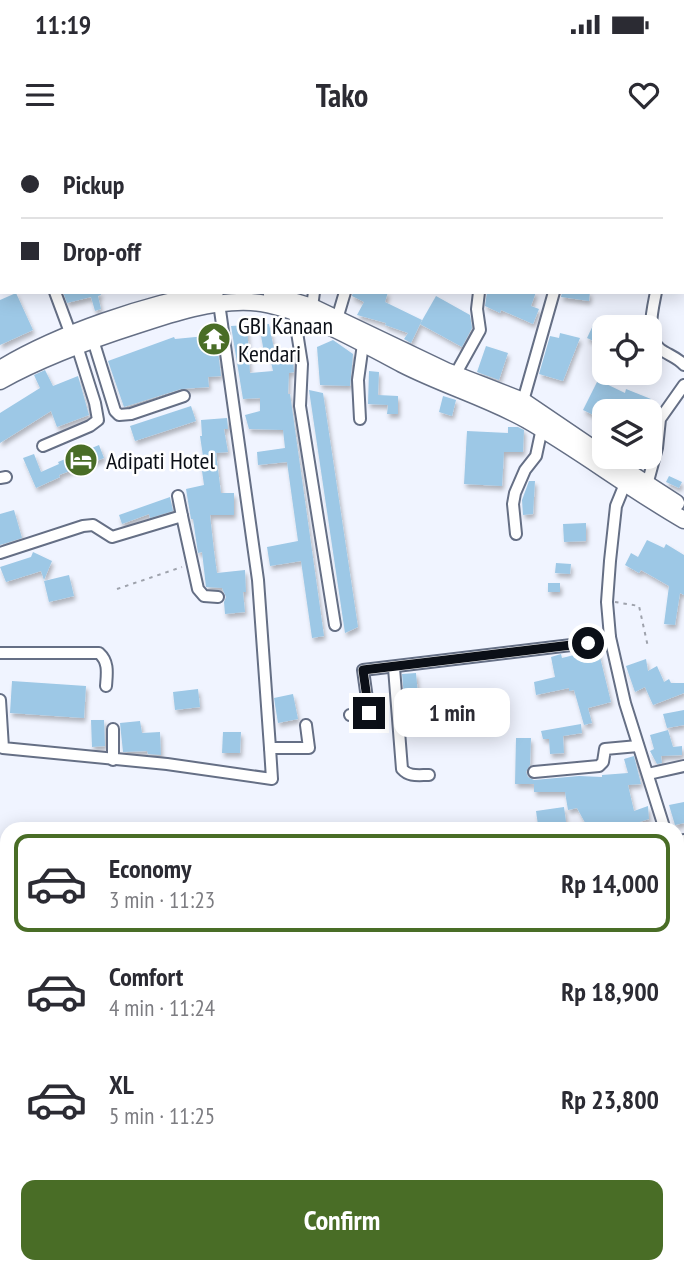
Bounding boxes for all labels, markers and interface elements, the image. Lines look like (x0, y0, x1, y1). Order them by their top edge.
text: 11:19 (35, 8, 91, 41)
text: Tako (316, 74, 368, 116)
icon: menu (21, 76, 59, 114)
icon: heart (625, 76, 663, 114)
text: Pickup (63, 168, 124, 201)
text: Drop-off (63, 235, 141, 268)
place label: GBI Kanaan Kendari (238, 310, 333, 369)
map controls (592, 315, 662, 469)
button: locate (592, 315, 662, 385)
temple icon: GBI Kanaan Kendari (195, 320, 233, 358)
button: layers (592, 399, 662, 469)
hotel icon: Adipati Hotel (62, 441, 100, 479)
place label: Adipati Hotel (106, 445, 215, 476)
route start (572, 627, 604, 659)
callout: 1 min (394, 688, 509, 738)
route end (353, 697, 385, 729)
text: 1 min (429, 698, 475, 727)
icon: car (25, 852, 88, 915)
text: Economy (109, 852, 191, 885)
text: Rp 14,000 (561, 867, 659, 900)
text: 3 min · 11:23 (109, 885, 215, 914)
icon: car (25, 960, 88, 1023)
text: Comfort (109, 960, 183, 993)
text: Rp 18,900 (561, 975, 659, 1008)
text: 4 min · 11:24 (109, 993, 215, 1022)
icon: car (25, 1068, 88, 1131)
text: XL (109, 1068, 134, 1101)
text: Rp 23,800 (561, 1083, 659, 1116)
text: 5 min · 11:25 (109, 1101, 215, 1130)
button: Confirm (21, 1180, 663, 1260)

